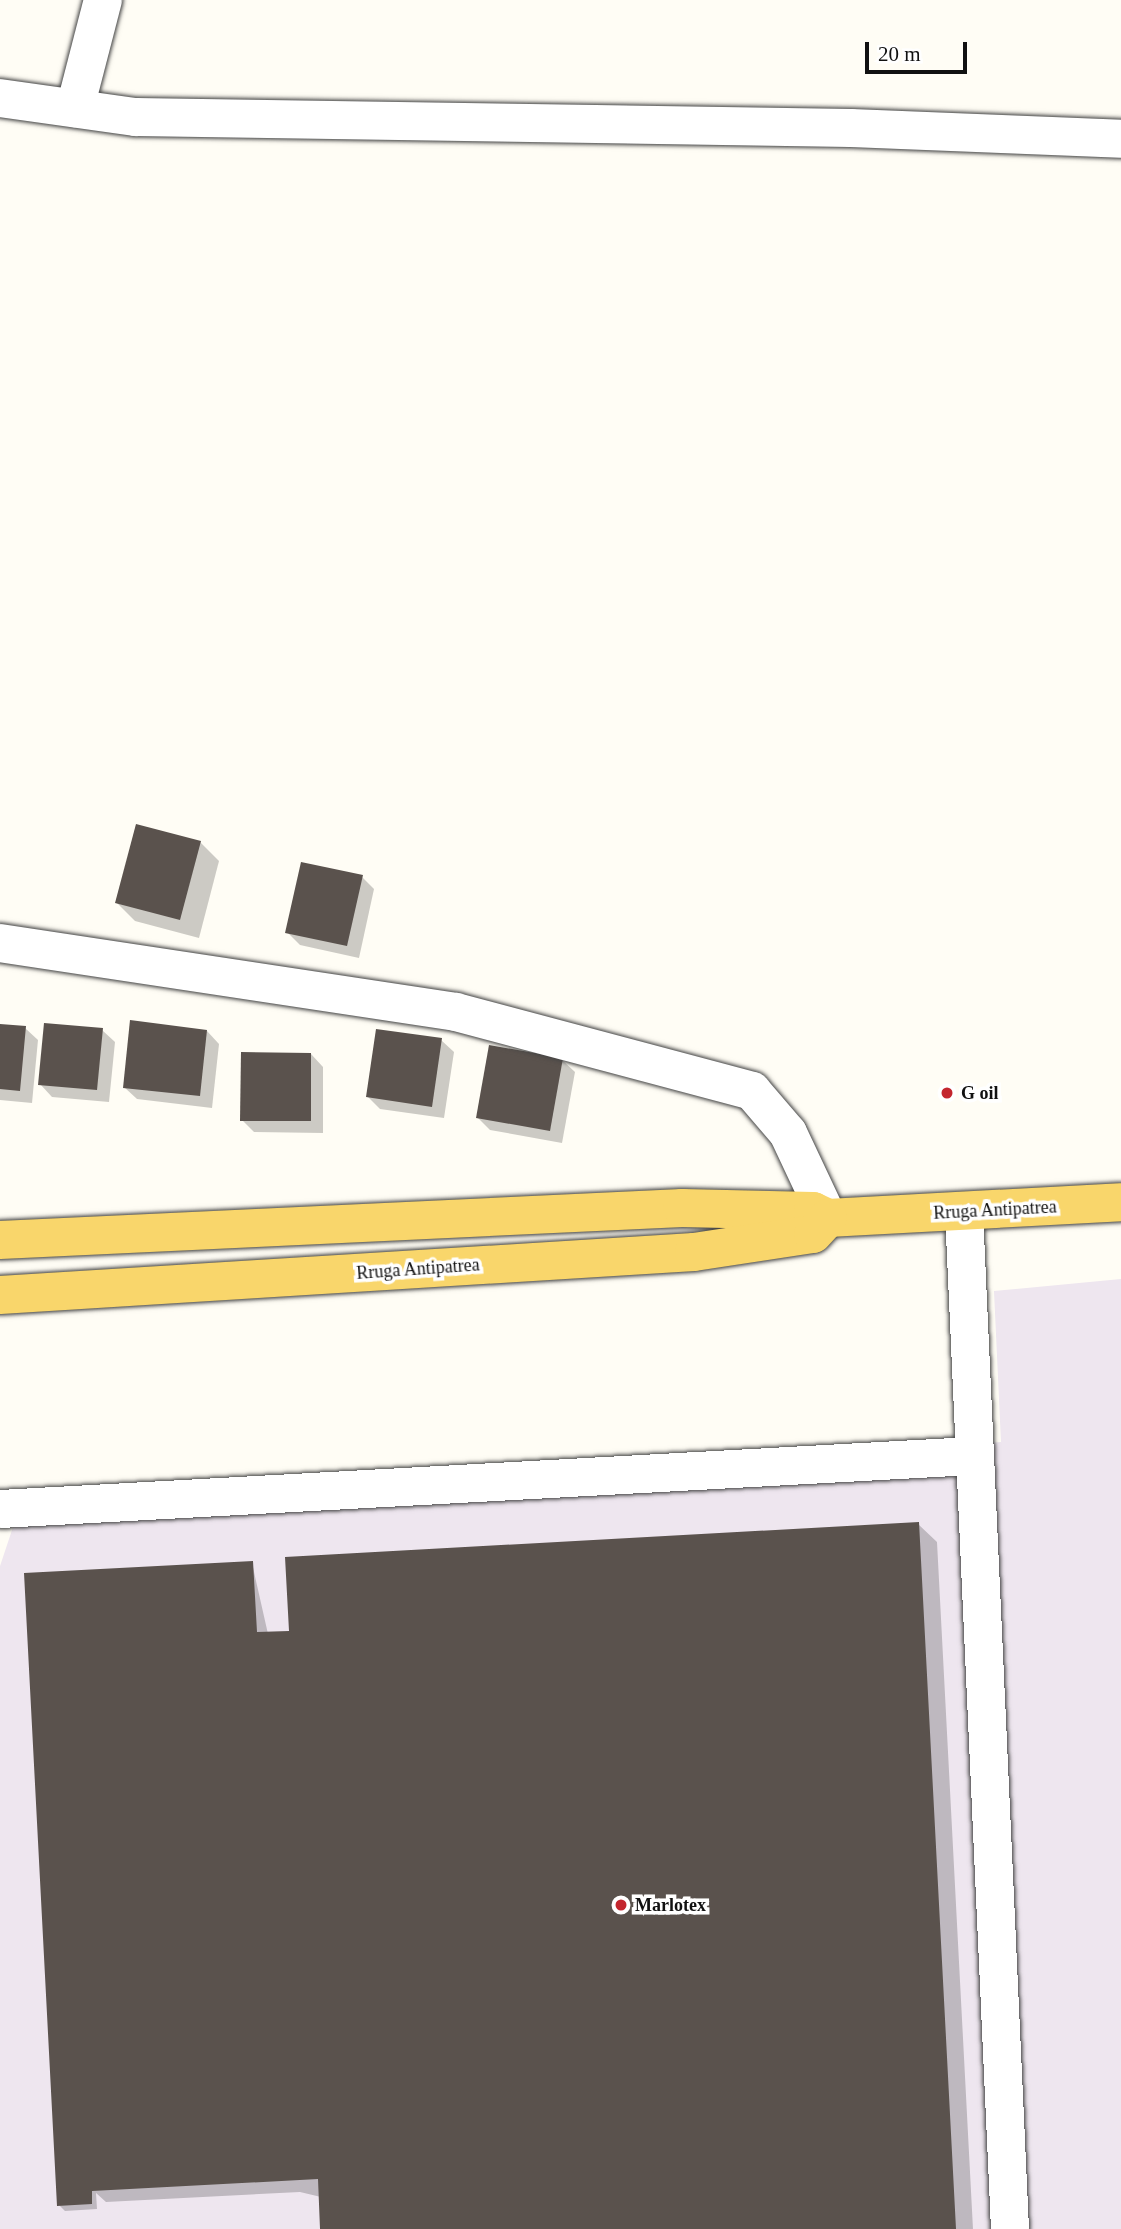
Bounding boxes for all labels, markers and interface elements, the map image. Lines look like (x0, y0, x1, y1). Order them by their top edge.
scale bar (869, 28, 970, 72)
text: 20 m (878, 42, 921, 66)
place label: G oil (961, 1082, 999, 1104)
marker: G oil (939, 1085, 955, 1101)
street label: Rruga Antipatrea (932, 1196, 1058, 1224)
street label: Rruga Antipatrea (355, 1254, 481, 1284)
place label: Marlotex (635, 1894, 706, 1916)
marker: Marlotex (613, 1897, 629, 1913)

